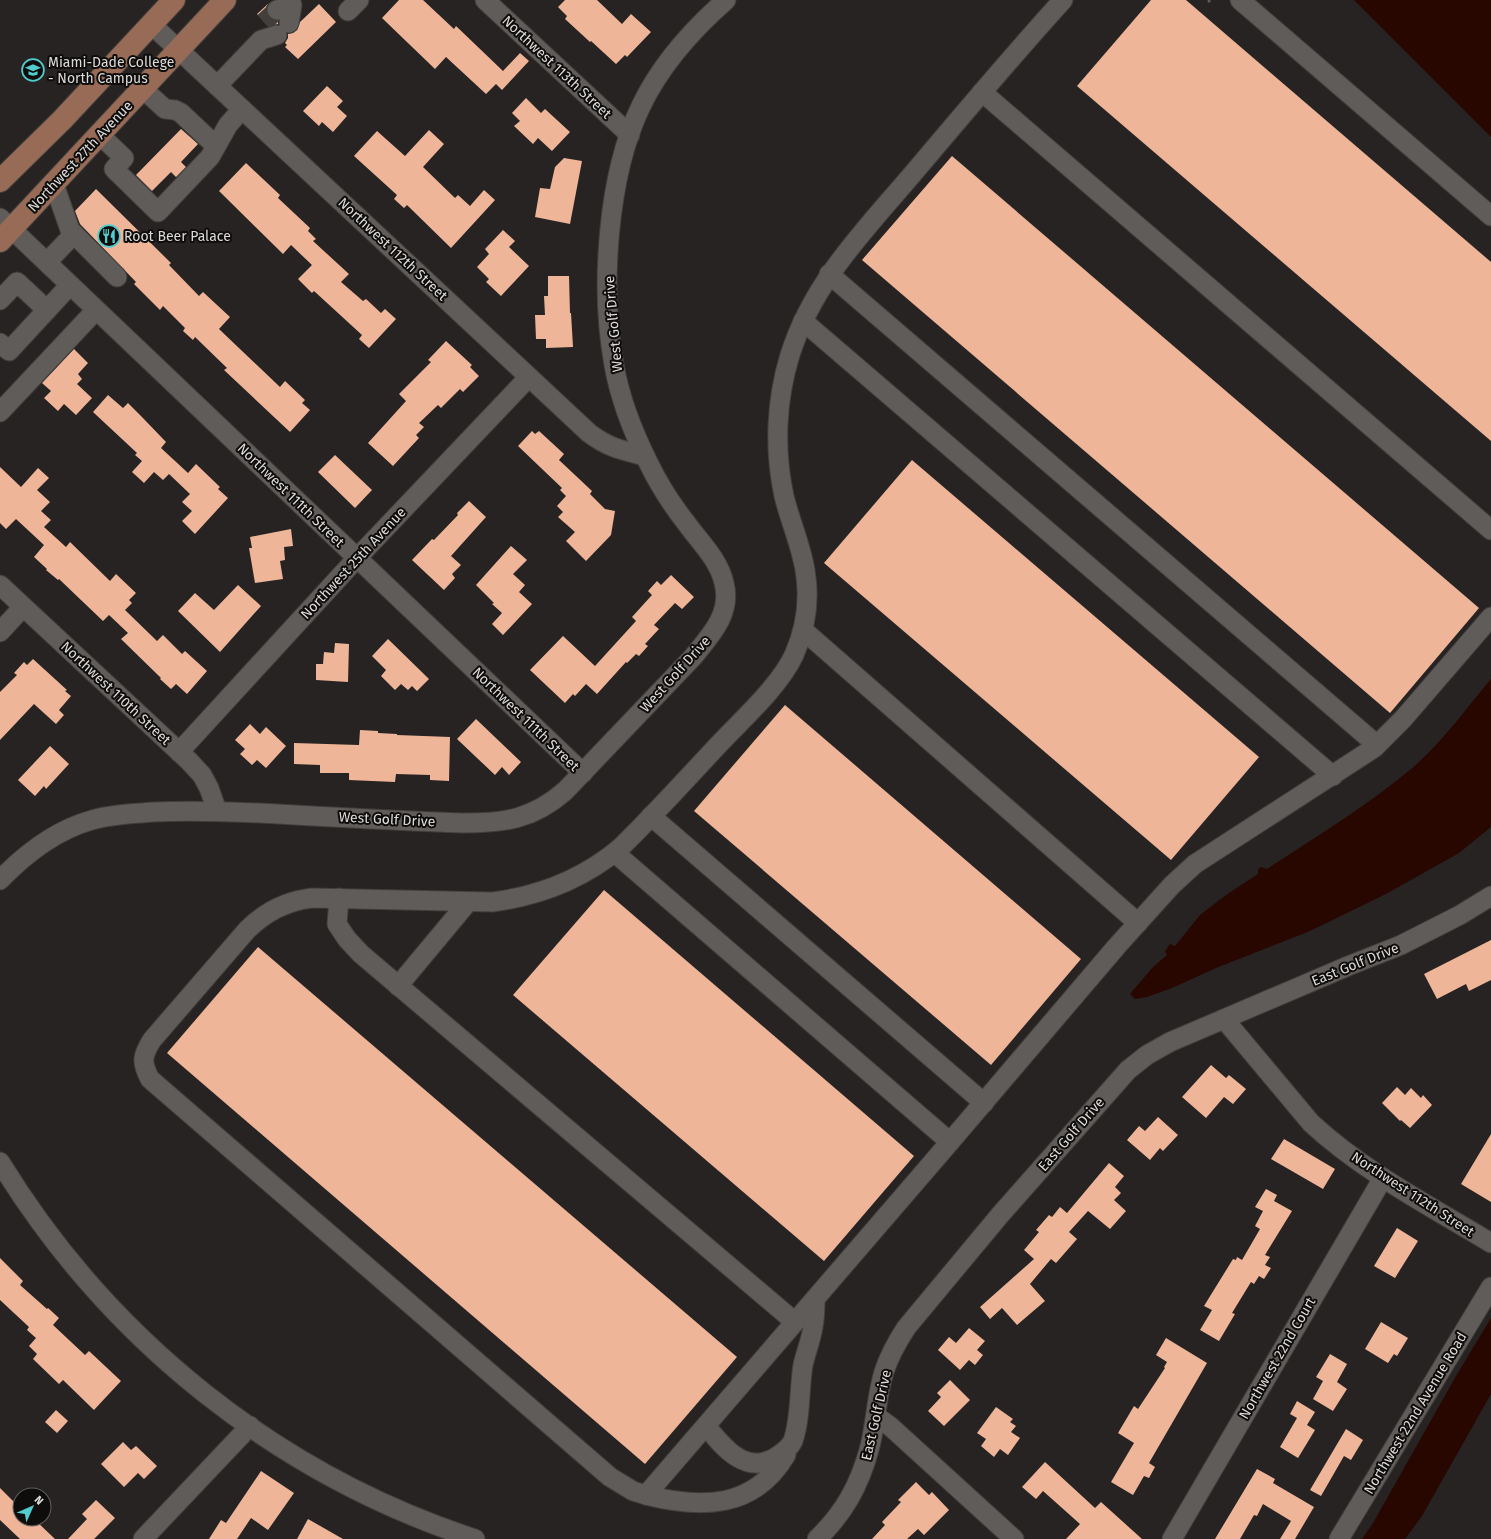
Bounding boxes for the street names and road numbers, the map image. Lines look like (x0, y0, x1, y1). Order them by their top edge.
street label: Northwest 113th Street (498, 12, 616, 123)
street label: Northwest 27th Avenue (24, 97, 136, 215)
street label: Northwest 112th Street (335, 194, 452, 305)
street label: West Golf Drive (601, 275, 626, 373)
street label: Northwest 111th Street (234, 440, 348, 551)
street label: Northwest 25th Avenue (297, 504, 410, 623)
street label: West Golf Drive (637, 633, 714, 716)
street label: Northwest 110th Street (57, 638, 175, 749)
street label: Northwest 111th Street (469, 664, 583, 775)
street label: West Golf Drive (338, 808, 436, 831)
street label: East Golf Drive (1309, 939, 1401, 990)
street label: East Golf Drive (1035, 1094, 1108, 1175)
street label: Northwest 112th Street (1348, 1148, 1478, 1241)
street label: Northwest 22nd Court (1236, 1293, 1320, 1422)
street label: Northwest 22nd Avenue Road (1360, 1329, 1471, 1497)
street label: East Golf Drive (858, 1368, 895, 1462)

